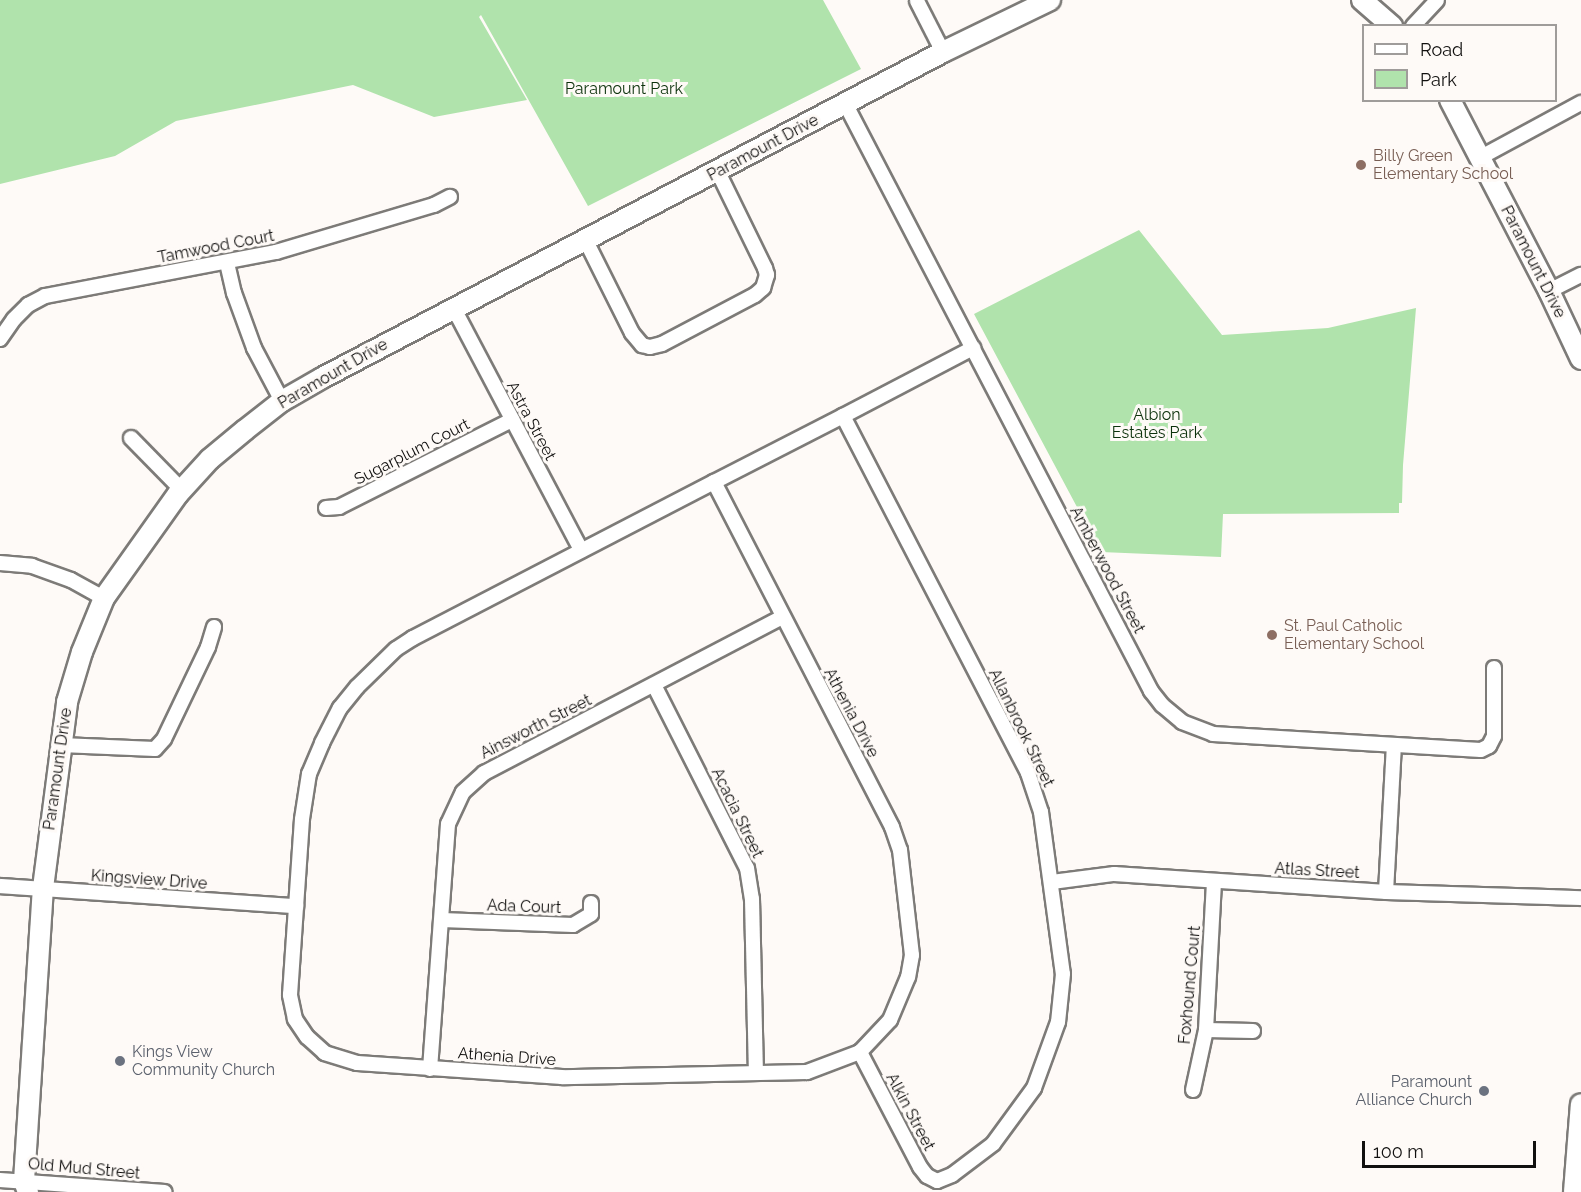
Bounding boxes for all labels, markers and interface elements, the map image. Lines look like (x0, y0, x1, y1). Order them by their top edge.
legend (1362, 24, 1557, 102)
text: Road (1420, 39, 1463, 60)
text: Park (1420, 69, 1457, 90)
park label: Paramount Park (565, 79, 683, 99)
street label: Paramount Drive (704, 111, 822, 185)
place label: Billy Green Elementary School (1373, 146, 1513, 184)
marker: Billy Green Elementary School (1354, 158, 1368, 172)
street label: Paramount Drive (1496, 203, 1570, 321)
street label: Tamwood Court (156, 226, 276, 268)
street label: Paramount Drive (275, 335, 391, 413)
street label: Astra Street (502, 378, 560, 464)
park label: Albion Estates Park (1112, 405, 1202, 443)
street label: Sugarplum Court (351, 415, 473, 489)
street label: Amberwood Street (1066, 503, 1148, 637)
place label: St. Paul Catholic Elementary School (1284, 616, 1424, 654)
marker: St. Paul Catholic Elementary School (1265, 628, 1279, 642)
street label: Athenia Drive (819, 665, 883, 761)
street label: Allanbrook Street (984, 666, 1058, 790)
street label: Ainsworth Street (477, 691, 595, 763)
street label: Paramount Drive (40, 707, 76, 831)
street label: Acacia Street (707, 765, 767, 861)
street label: Atlas Street (1274, 859, 1360, 883)
street label: Kingsview Drive (90, 866, 208, 894)
street label: Ada Court (487, 896, 561, 918)
street label: Foxhound Court (1175, 925, 1205, 1045)
place label: Kings View Community Church (132, 1042, 276, 1080)
street label: Athenia Drive (457, 1044, 557, 1070)
marker: Kings View Community Church (113, 1054, 127, 1068)
street label: Alkin Street (882, 1070, 938, 1154)
place label: Paramount Alliance Church (1355, 1072, 1472, 1110)
marker: Paramount Alliance Church (1477, 1084, 1491, 1098)
scale bar (1365, 1129, 1539, 1167)
text: 100 m (1373, 1141, 1424, 1162)
street label: Old Mud Street (27, 1155, 141, 1183)

